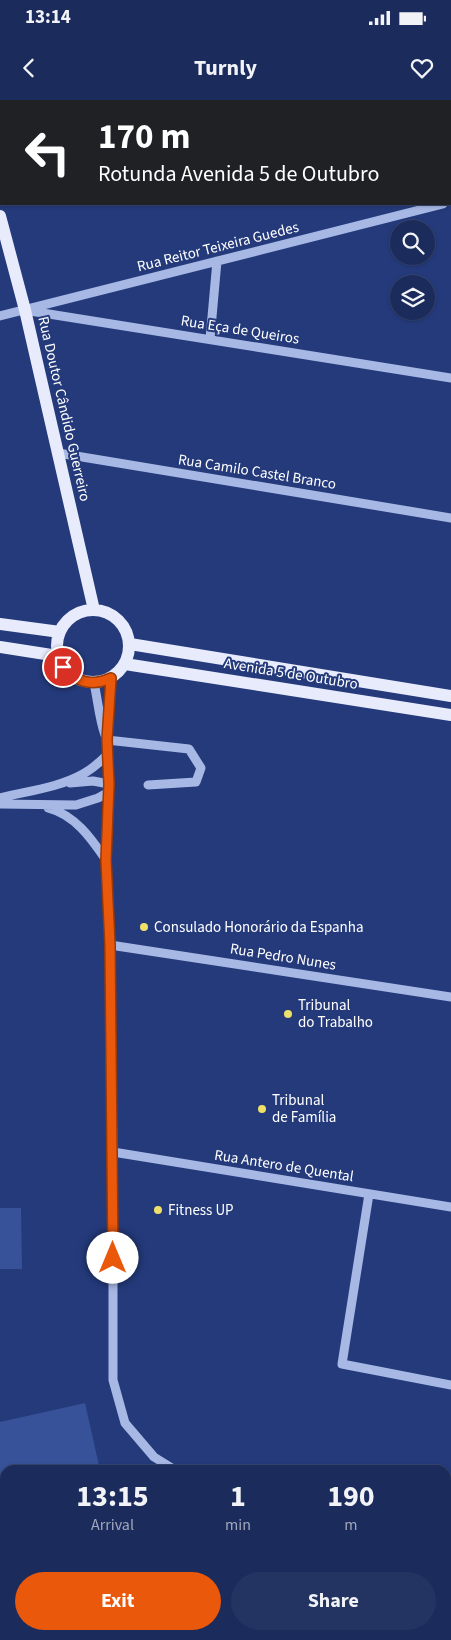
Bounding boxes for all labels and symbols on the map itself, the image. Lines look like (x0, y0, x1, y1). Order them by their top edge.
street label: Rua Reitor Teixeira Guedes (135, 217, 301, 277)
street label: Rua Eça de Queiros (179, 310, 301, 350)
street label: Rua Doutor Cândido Guerreiro (32, 314, 96, 504)
street label: Rua Camilo Castel Branco (176, 449, 338, 495)
pin (42, 646, 84, 688)
street label: Avenida 5 de Outubro (223, 653, 359, 695)
place label: Consulado Honorário da Espanha (154, 917, 364, 938)
marker: Consulado Honorário da Espanha (138, 921, 150, 933)
street label: Rua Pedro Nunes (228, 938, 338, 976)
place label: Tribunal do Trabalho (298, 995, 373, 1033)
marker: Tribunal do Trabalho (282, 1008, 294, 1020)
place label: Tribunal de Família (272, 1090, 336, 1128)
marker: Tribunal de Família (256, 1103, 268, 1115)
street label: Rua Antero de Quental (213, 1145, 355, 1187)
place label: Fitness UP (168, 1200, 234, 1221)
marker: Fitness UP (152, 1204, 164, 1216)
position arrow (86, 1231, 138, 1283)

